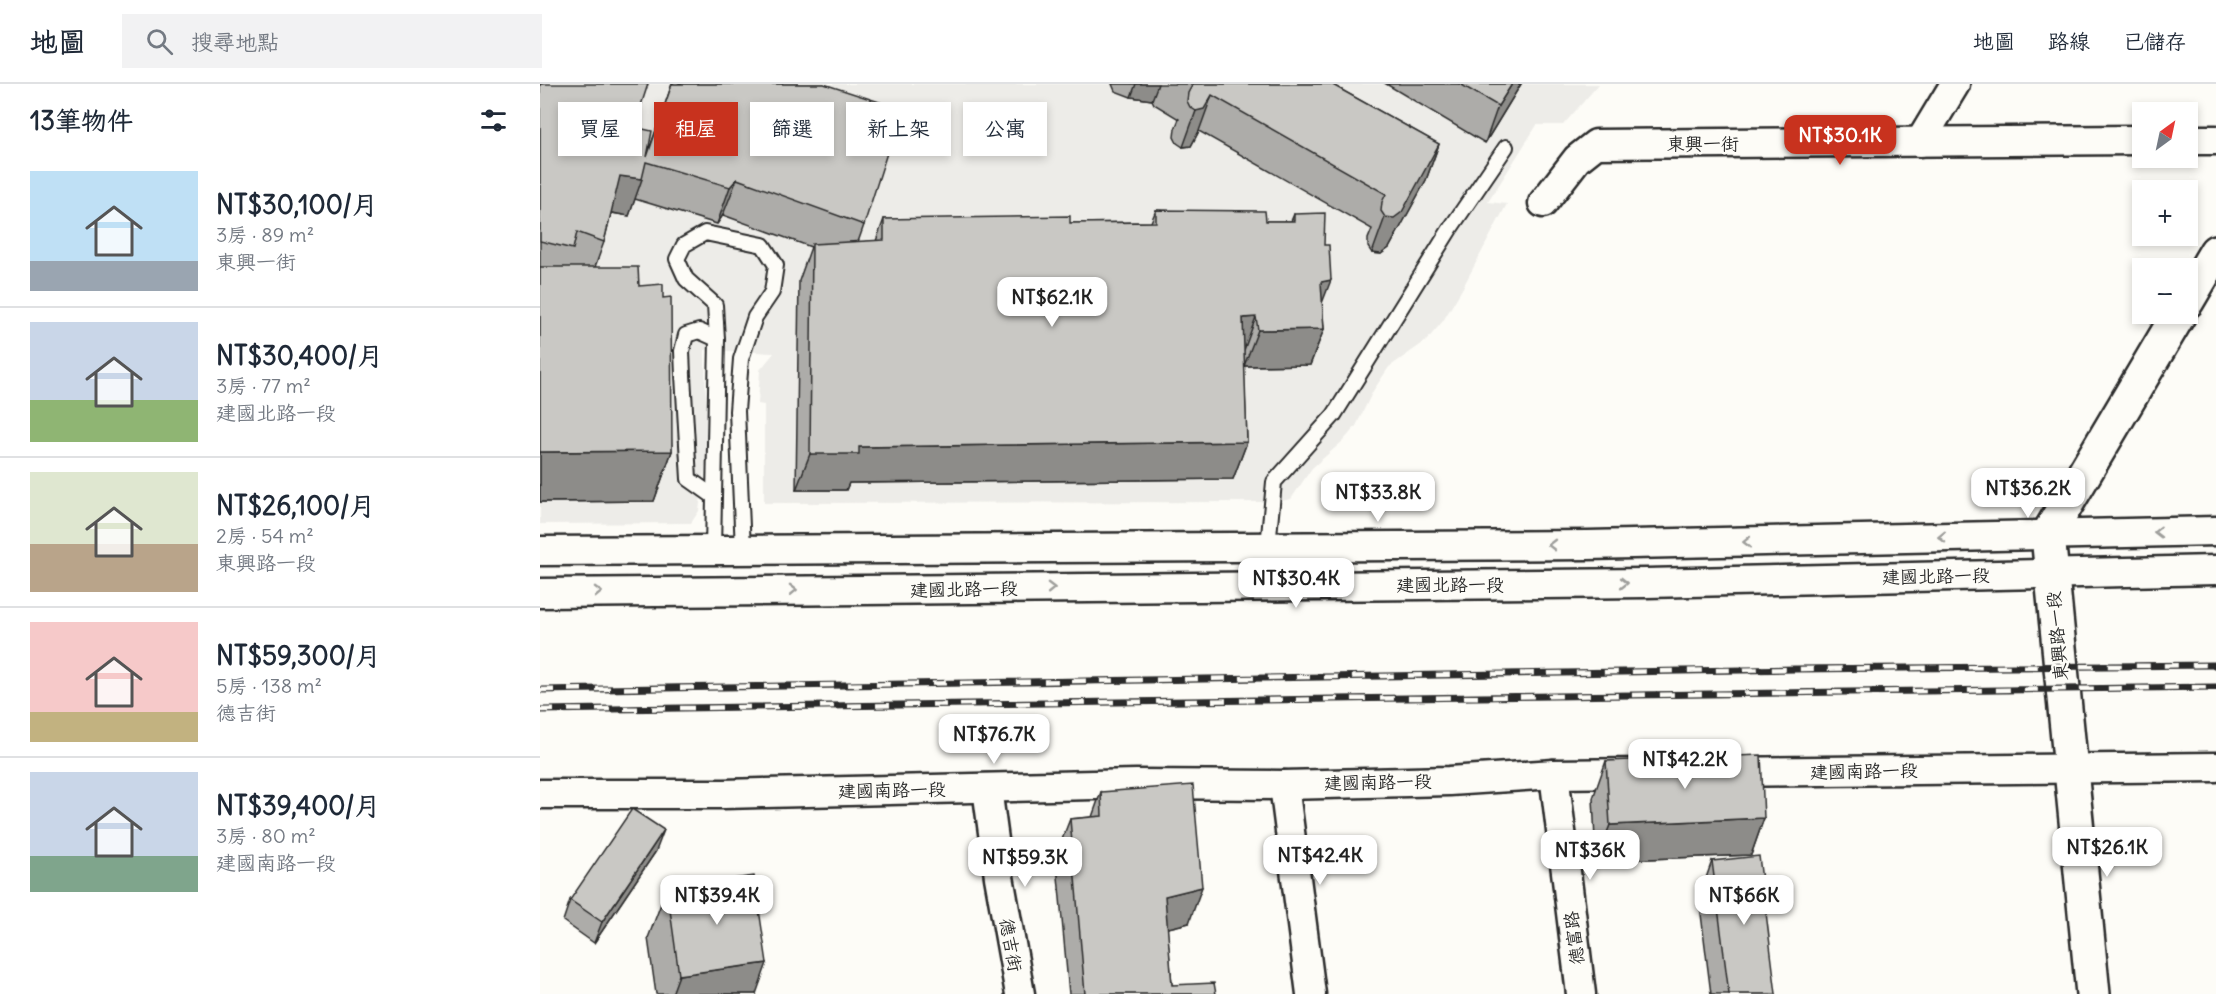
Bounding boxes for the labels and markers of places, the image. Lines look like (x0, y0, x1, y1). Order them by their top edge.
pin: NT$30.1K (1778, 115, 1902, 166)
pin: NT$62.1K (990, 277, 1114, 328)
pin: NT$36.2K (1966, 468, 2090, 519)
pin: NT$33.8K (1316, 472, 1440, 523)
pin: NT$30.4K (1234, 558, 1358, 609)
pin: NT$76.7K (932, 714, 1056, 765)
pin: NT$42.2K (1623, 739, 1747, 790)
pin: NT$26.1K (2045, 827, 2169, 878)
pin: NT$36K (1541, 830, 1639, 881)
pin: NT$42.4K (1258, 835, 1382, 886)
pin: NT$59.3K (963, 837, 1087, 888)
pin: NT$39.4K (655, 875, 779, 926)
pin: NT$66K (1695, 875, 1793, 926)

